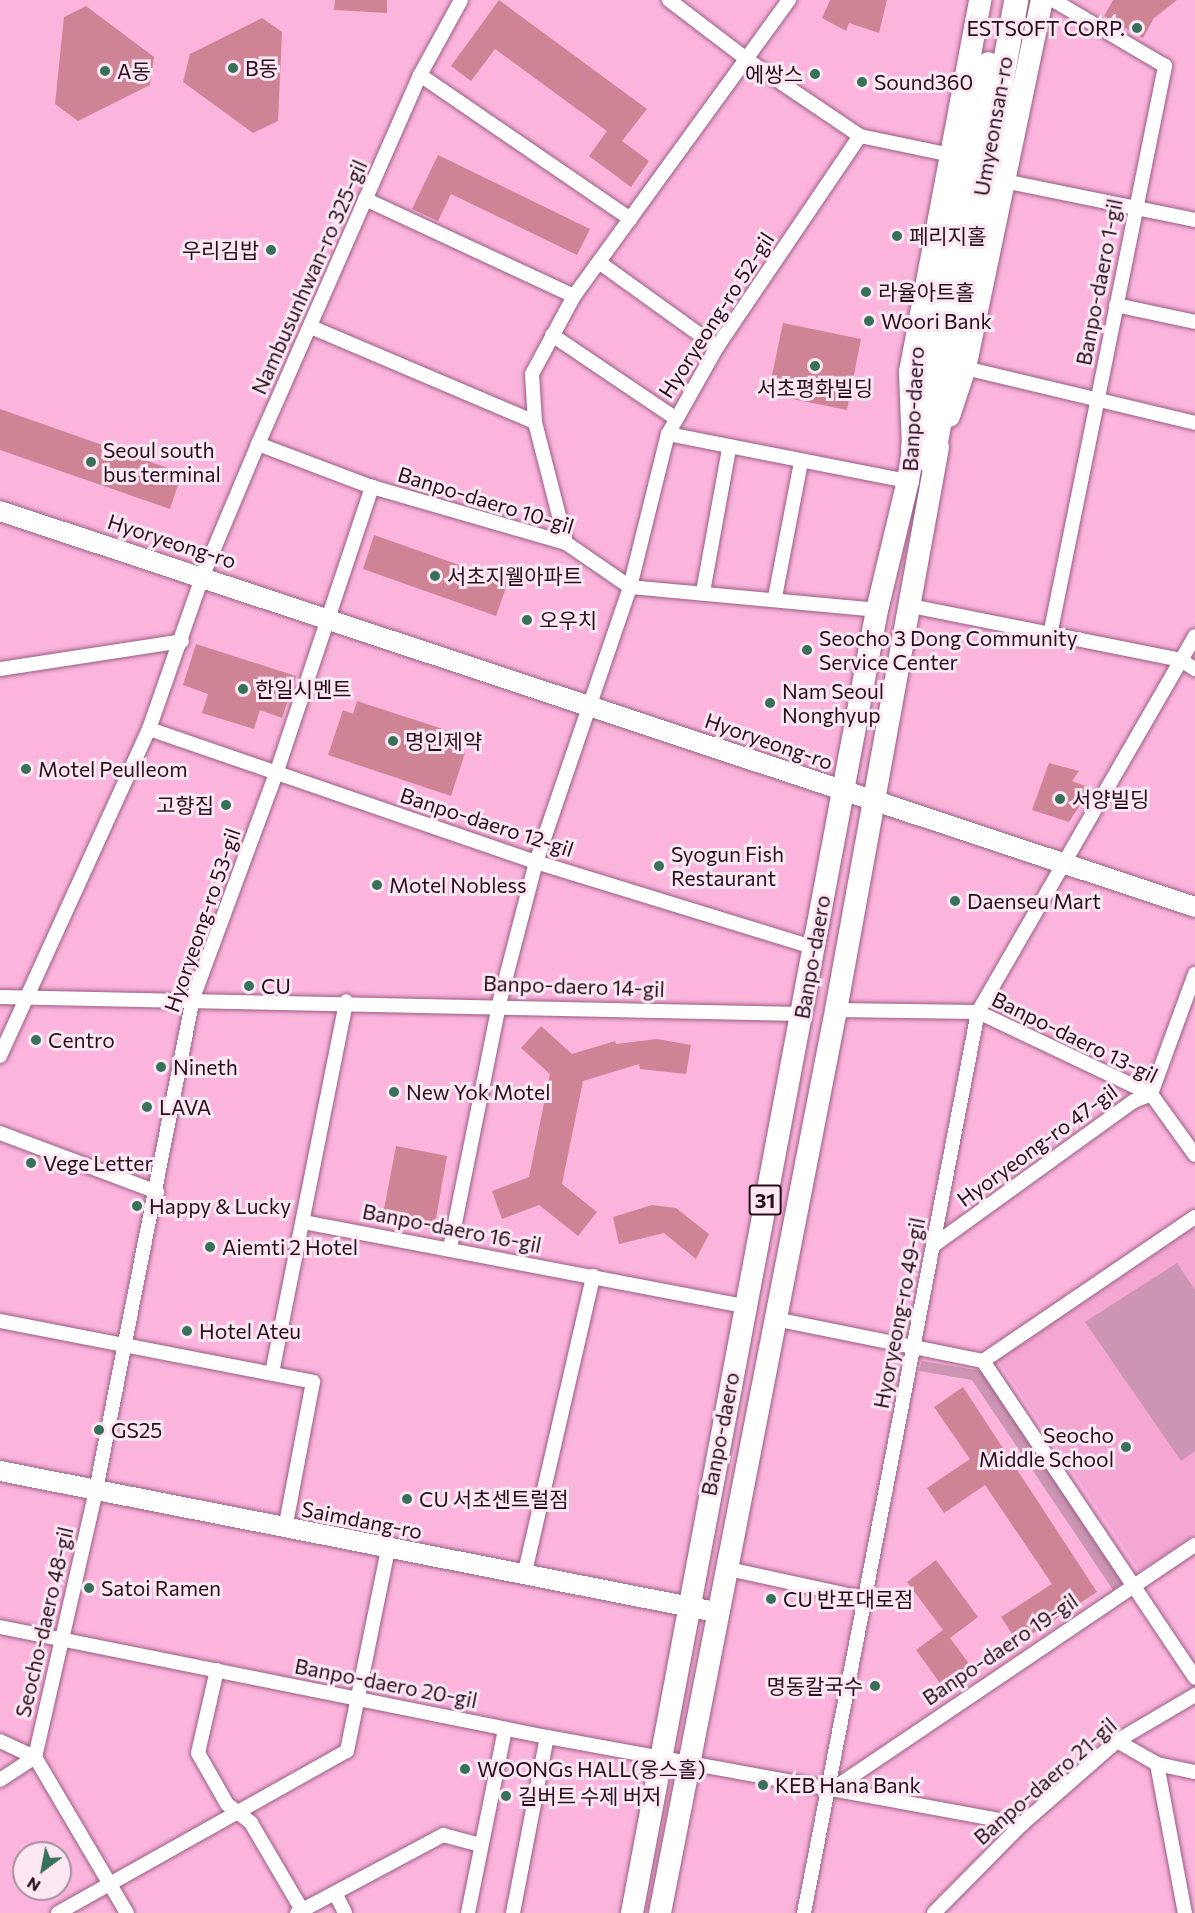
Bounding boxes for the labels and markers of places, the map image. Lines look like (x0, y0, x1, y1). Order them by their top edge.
place label: ESTSOFT CORP. (966, 15, 1125, 41)
marker: ESTSOFT CORP. (1130, 21, 1144, 35)
place label: B동 (245, 55, 278, 81)
place label: A동 (117, 58, 151, 84)
marker: B동 (226, 61, 240, 75)
place label: 에쌍스 (745, 61, 803, 87)
marker: A동 (98, 64, 112, 78)
marker: 에쌍스 (808, 67, 822, 81)
place label: Sound360 (874, 69, 973, 95)
marker: Sound360 (855, 75, 869, 89)
place label: 페리지홀 (909, 223, 986, 249)
marker: 페리지홀 (890, 229, 904, 243)
place label: 우리김밥 (182, 237, 259, 263)
marker: 우리김밥 (264, 243, 278, 257)
place label: 라율아트홀 (878, 279, 975, 305)
marker: 라율아트홀 (859, 285, 873, 299)
place label: Woori Bank (881, 308, 992, 334)
marker: Woori Bank (862, 314, 876, 328)
marker: 서초평화빌딩 (808, 359, 822, 373)
place label: 서초평화빌딩 (757, 375, 873, 401)
place label: Seoul south bus terminal (103, 437, 221, 487)
marker: Seoul south bus terminal (84, 455, 98, 469)
place label: 서초지웰아파트 (447, 563, 582, 589)
marker: 서초지웰아파트 (428, 569, 442, 583)
place label: 오우치 (539, 607, 597, 633)
marker: 오우치 (520, 613, 534, 627)
place label: Seocho 3 Dong Community Service Center (819, 625, 1078, 675)
marker: Seocho 3 Dong Community Service Center (800, 643, 814, 657)
place label: 한일시멘트 (255, 676, 352, 702)
place label: Nam Seoul Nonghyup (782, 678, 884, 728)
marker: 한일시멘트 (236, 682, 250, 696)
marker: Nam Seoul Nonghyup (763, 696, 777, 710)
place label: 명인제약 (405, 728, 482, 754)
marker: 명인제약 (386, 734, 400, 748)
place label: Motel Peulleom (38, 756, 188, 782)
marker: Motel Peulleom (19, 762, 33, 776)
place label: 서양빌딩 (1072, 786, 1149, 812)
place label: 고향집 (156, 792, 214, 818)
marker: 서양빌딩 (1053, 792, 1067, 806)
marker: 고향집 (219, 798, 233, 812)
place label: Syogun Fish Restaurant (671, 841, 784, 891)
marker: Syogun Fish Restaurant (652, 859, 666, 873)
place label: Motel Nobless (389, 872, 527, 898)
marker: Motel Nobless (370, 878, 384, 892)
place label: Daenseu Mart (967, 888, 1101, 914)
marker: Daenseu Mart (948, 894, 962, 908)
place label: CU (261, 973, 291, 999)
marker: CU (242, 979, 256, 993)
place label: Centro (48, 1027, 115, 1053)
marker: Centro (29, 1033, 43, 1047)
place label: Nineth (173, 1054, 238, 1080)
marker: Nineth (154, 1060, 168, 1074)
place label: New Yok Motel (406, 1079, 550, 1105)
marker: New Yok Motel (387, 1085, 401, 1099)
place label: LAVA (159, 1094, 211, 1120)
marker: LAVA (140, 1100, 154, 1114)
place label: Vege Letter (43, 1150, 153, 1176)
marker: Vege Letter (24, 1156, 38, 1170)
place label: Happy & Lucky (149, 1193, 291, 1219)
marker: Happy & Lucky (130, 1199, 144, 1213)
place label: Aiemti 2 Hotel (222, 1234, 358, 1260)
marker: Aiemti 2 Hotel (203, 1240, 217, 1254)
place label: Hotel Ateu (199, 1318, 301, 1344)
marker: Hotel Ateu (180, 1324, 194, 1338)
place label: GS25 (111, 1417, 162, 1443)
place label: Seocho Middle School (979, 1422, 1114, 1472)
marker: GS25 (92, 1423, 106, 1437)
marker: Seocho Middle School (1119, 1440, 1133, 1454)
place label: CU 서초센트럴점 (419, 1486, 569, 1512)
marker: CU 서초센트럴점 (400, 1492, 414, 1506)
place label: Satoi Ramen (101, 1575, 221, 1601)
marker: Satoi Ramen (82, 1581, 96, 1595)
place label: CU 반포대로점 (783, 1586, 913, 1612)
marker: CU 반포대로점 (764, 1592, 778, 1606)
place label: 명동칼국수 (766, 1673, 863, 1699)
marker: 명동칼국수 (868, 1679, 882, 1693)
place label: WOONGs HALL(웅스홀) (477, 1756, 705, 1782)
marker: WOONGs HALL(웅스홀) (458, 1762, 472, 1776)
place label: KEB Hana Bank (775, 1772, 921, 1798)
marker: KEB Hana Bank (756, 1778, 770, 1792)
place label: 길버트 수제 버저 (518, 1783, 661, 1809)
marker: 길버트 수제 버저 (499, 1789, 513, 1803)

